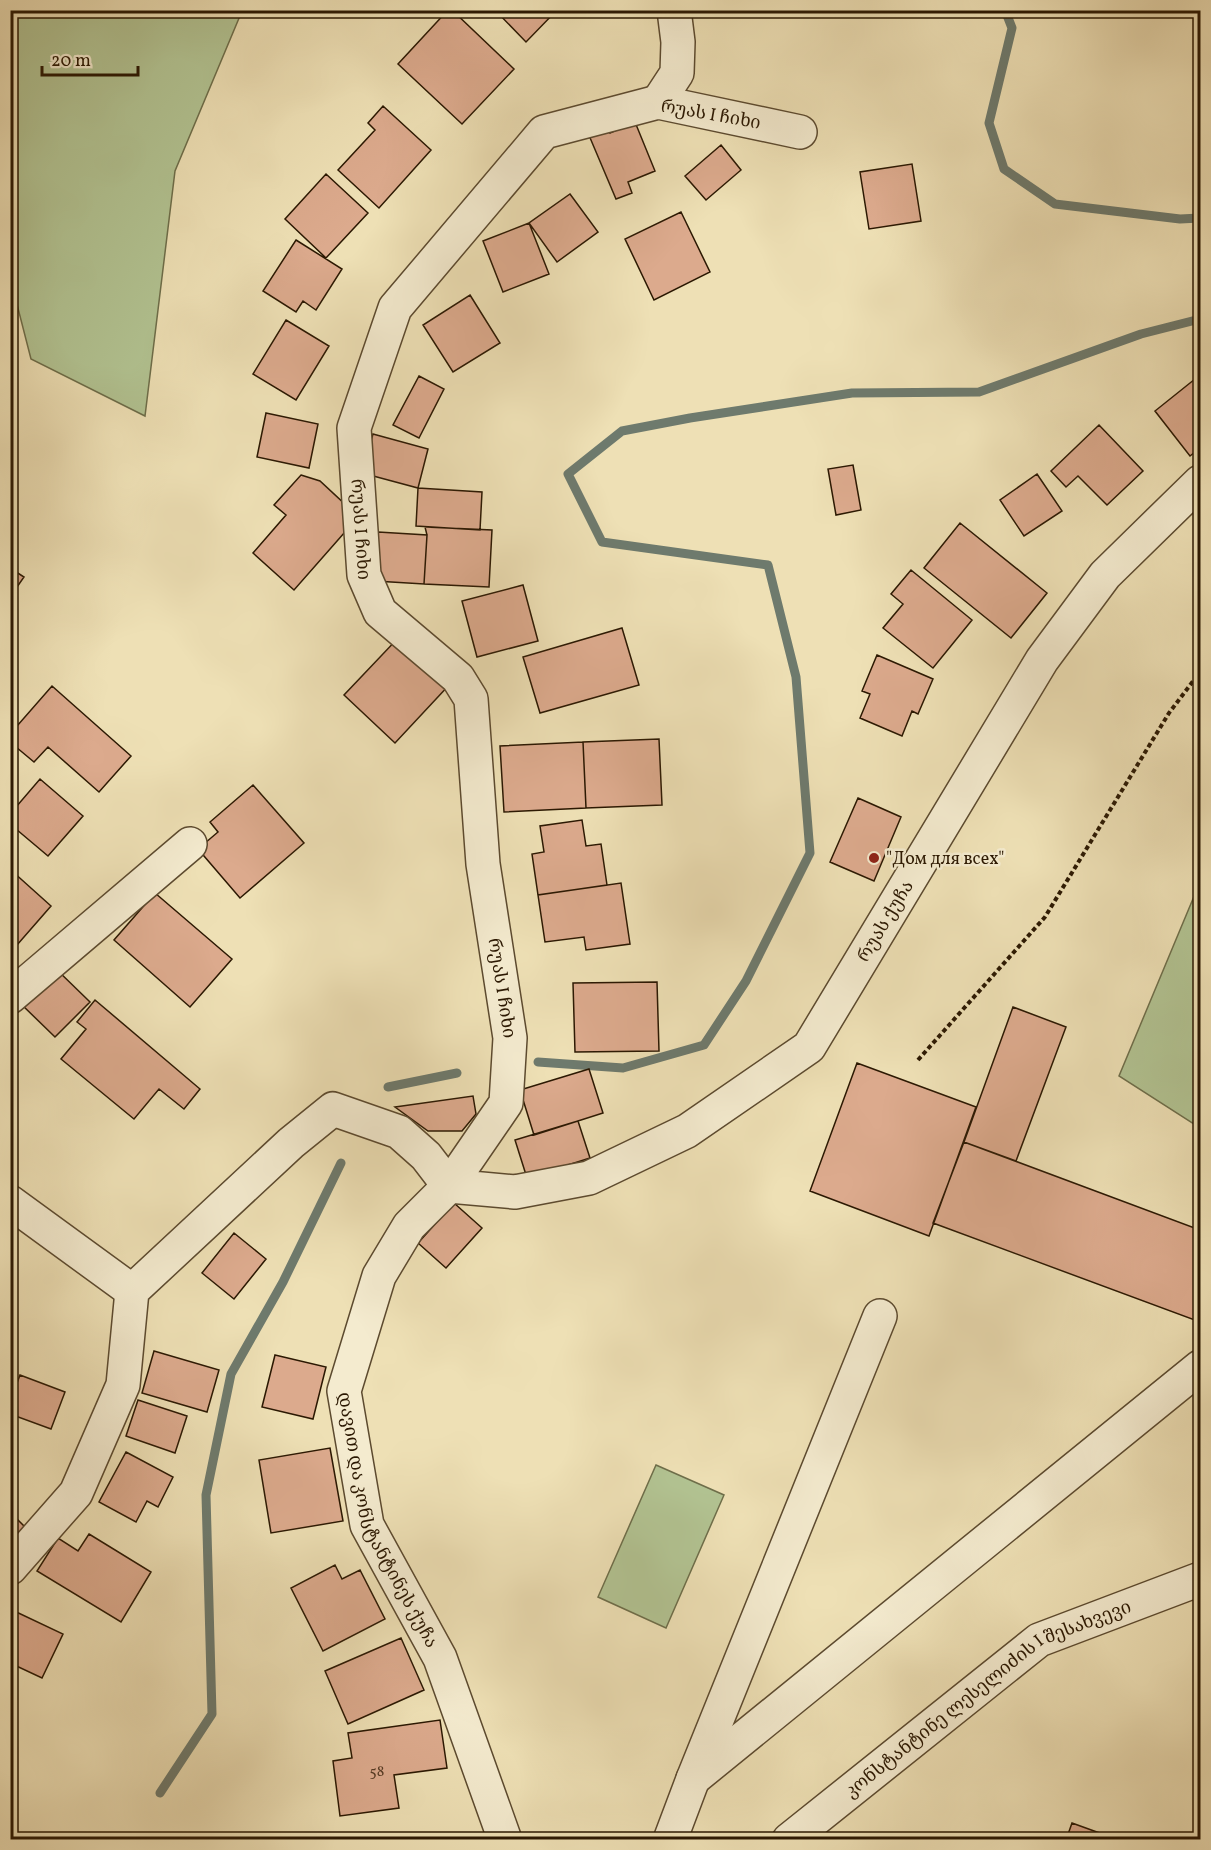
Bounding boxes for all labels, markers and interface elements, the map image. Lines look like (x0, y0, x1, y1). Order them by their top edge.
scale bar (42, 39, 138, 77)
text: 20 m (51, 49, 91, 74)
street label: რუას I ჩიხი (659, 94, 763, 137)
street label: რუას I ჩიხი (343, 478, 375, 581)
place label: "Дом для всех" (886, 847, 1005, 872)
marker: "Дом для всех" (867, 851, 881, 865)
street label: რუას ქუჩა (852, 876, 920, 967)
street label: რუას I ჩიხი (481, 937, 521, 1040)
street label: დავით და კონსტანტინეს ქუჩა (330, 1390, 443, 1653)
street label: კონსტანტინე ლესელიძის I შესახვევი (840, 1595, 1135, 1805)
house number: 58 (370, 1762, 384, 1783)

